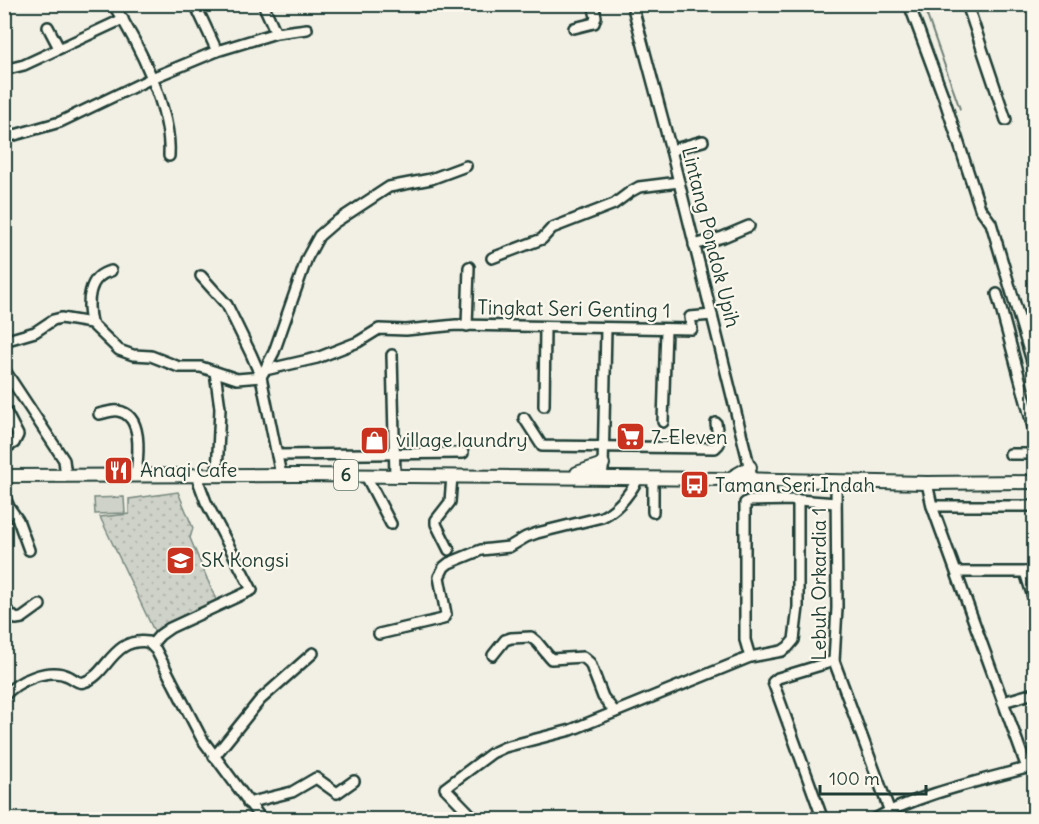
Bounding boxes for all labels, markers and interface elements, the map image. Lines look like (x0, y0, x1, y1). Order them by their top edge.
street label: Lintang Pondok Upih (677, 144, 746, 330)
street label: Tingkat Seri Genting 1 (477, 294, 671, 323)
supermarket icon: 7-Eleven (614, 421, 646, 453)
shop icon: village laundry (359, 424, 391, 456)
place label: 7-Eleven (651, 424, 728, 449)
place label: village laundry (396, 427, 528, 452)
restaurant icon: Anaqi Cafe (103, 454, 135, 486)
place label: Anaqi Cafe (140, 457, 237, 482)
road number: 6 (334, 460, 358, 490)
bus stop icon: Taman Seri Indah (678, 469, 710, 501)
place label: Taman Seri Indah (715, 472, 875, 497)
street label: Lebuh Orkardia 1 (806, 507, 831, 661)
school or university icon: SK Kongsi (164, 544, 196, 576)
place label: SK Kongsi (201, 547, 289, 572)
scale bar (820, 758, 926, 796)
text: 100 m (829, 767, 880, 790)

